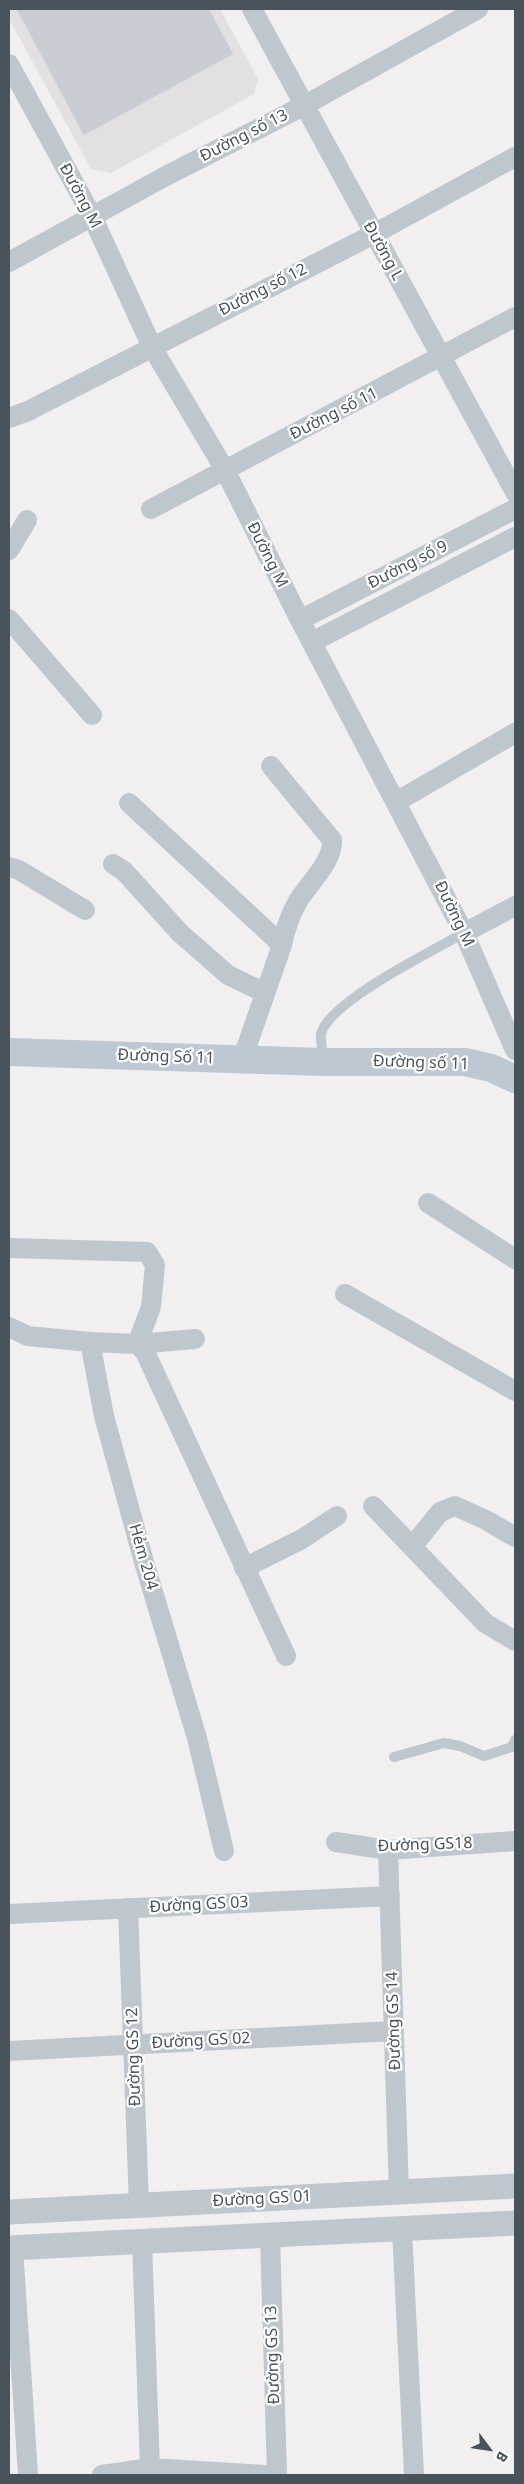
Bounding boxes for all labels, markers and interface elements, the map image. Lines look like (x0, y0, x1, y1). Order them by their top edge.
street label: Đường số 13 (197, 106, 291, 166)
street label: Đường M (55, 160, 105, 232)
street label: Đường L (359, 218, 407, 284)
street label: Đường số 12 (216, 260, 310, 320)
street label: Đường số 11 (287, 384, 381, 444)
street label: Đường M (242, 519, 292, 591)
street label: Đường số 9 (365, 537, 451, 593)
street label: Đường M (430, 878, 478, 950)
street label: Đường Số 11 (117, 1046, 215, 1068)
street label: Đường số 11 (373, 1052, 469, 1074)
street label: Hẻm 204 (124, 1522, 162, 1592)
street label: Đường GS18 (377, 1834, 473, 1856)
street label: Đường GS 03 (149, 1893, 249, 1917)
street label: Đường GS 14 (383, 1971, 405, 2071)
street label: Đường GS 12 (123, 2007, 145, 2107)
street label: Đường GS 02 (151, 2029, 251, 2053)
street label: Đường GS 01 (212, 2187, 312, 2211)
street label: Đường GS 13 (262, 2305, 284, 2405)
north arrow (464, 2424, 514, 2474)
text: B (492, 2448, 513, 2466)

